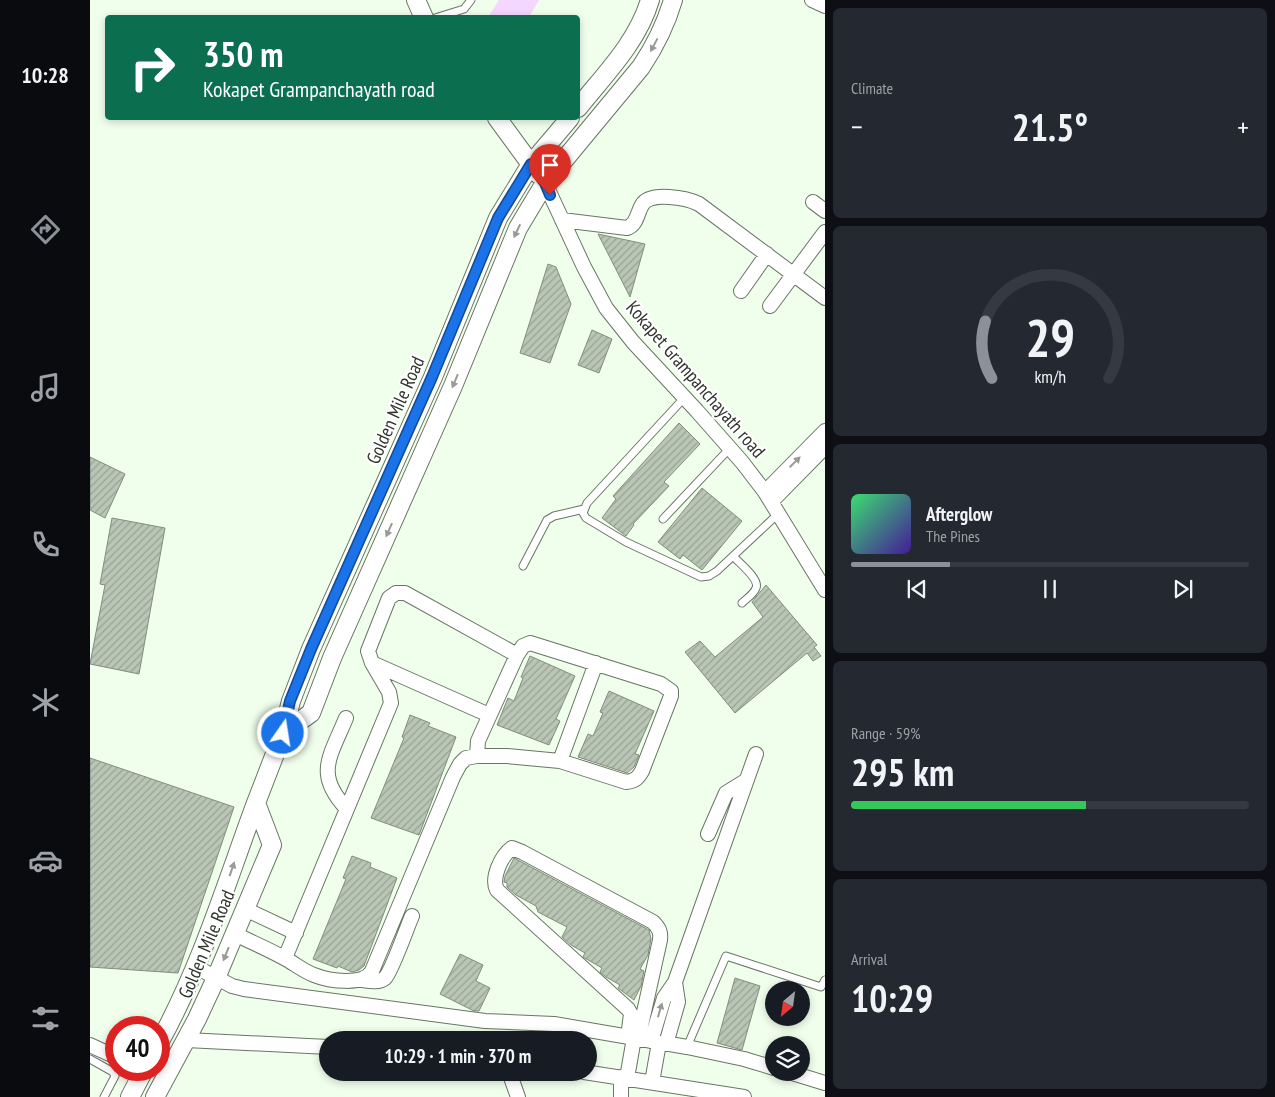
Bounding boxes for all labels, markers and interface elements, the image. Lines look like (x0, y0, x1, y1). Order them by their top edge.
text: 350 m (203, 31, 284, 77)
icon: right (120, 35, 185, 100)
one-way arrow (650, 37, 658, 52)
text: 10:28 (21, 61, 69, 89)
text: Kokapet Grampanchayath road (203, 75, 435, 103)
text: Climate (851, 78, 893, 98)
text: 21.5° (1012, 102, 1088, 151)
text: − (851, 108, 863, 145)
text: + (1237, 108, 1249, 145)
pin (529, 144, 571, 195)
icon: arrive (536, 151, 564, 179)
icon: directions (28, 212, 63, 247)
one-way arrow (513, 224, 521, 238)
street label: Kokapet Grampanchayath road (621, 296, 771, 462)
text: 29 (1025, 304, 1075, 371)
street label: Golden Mile Road (361, 352, 429, 468)
text: km/h (1034, 365, 1066, 388)
icon: music (28, 370, 63, 405)
one-way arrow (450, 374, 458, 388)
one-way arrow (789, 456, 801, 468)
text: Afterglow (926, 502, 992, 526)
one-way arrow (385, 523, 393, 537)
text: The Pines (926, 526, 980, 546)
icon: phone (28, 527, 63, 562)
icon: previous (903, 575, 931, 603)
icon: pause (1036, 575, 1064, 603)
icon: next (1169, 575, 1197, 603)
icon: climate (28, 685, 63, 720)
position arrow (256, 706, 308, 758)
text: Range · 59% (851, 723, 920, 743)
text: 295 km (851, 747, 954, 796)
icon: car (28, 843, 63, 878)
one-way arrow (229, 862, 236, 877)
street label: Golden Mile Road (172, 886, 240, 1002)
one-way arrow (222, 947, 230, 962)
text: Arrival (851, 949, 887, 969)
text: 10:29 (851, 973, 933, 1022)
north arrow (765, 981, 810, 1026)
map controls (765, 981, 810, 1081)
icon: filters (28, 1001, 63, 1036)
one-way arrow (657, 1003, 665, 1018)
speed limit sign: 40 (105, 1016, 170, 1081)
button: layers (765, 1036, 810, 1081)
text: 10:29 · 1 min · 370 m (385, 1044, 531, 1068)

